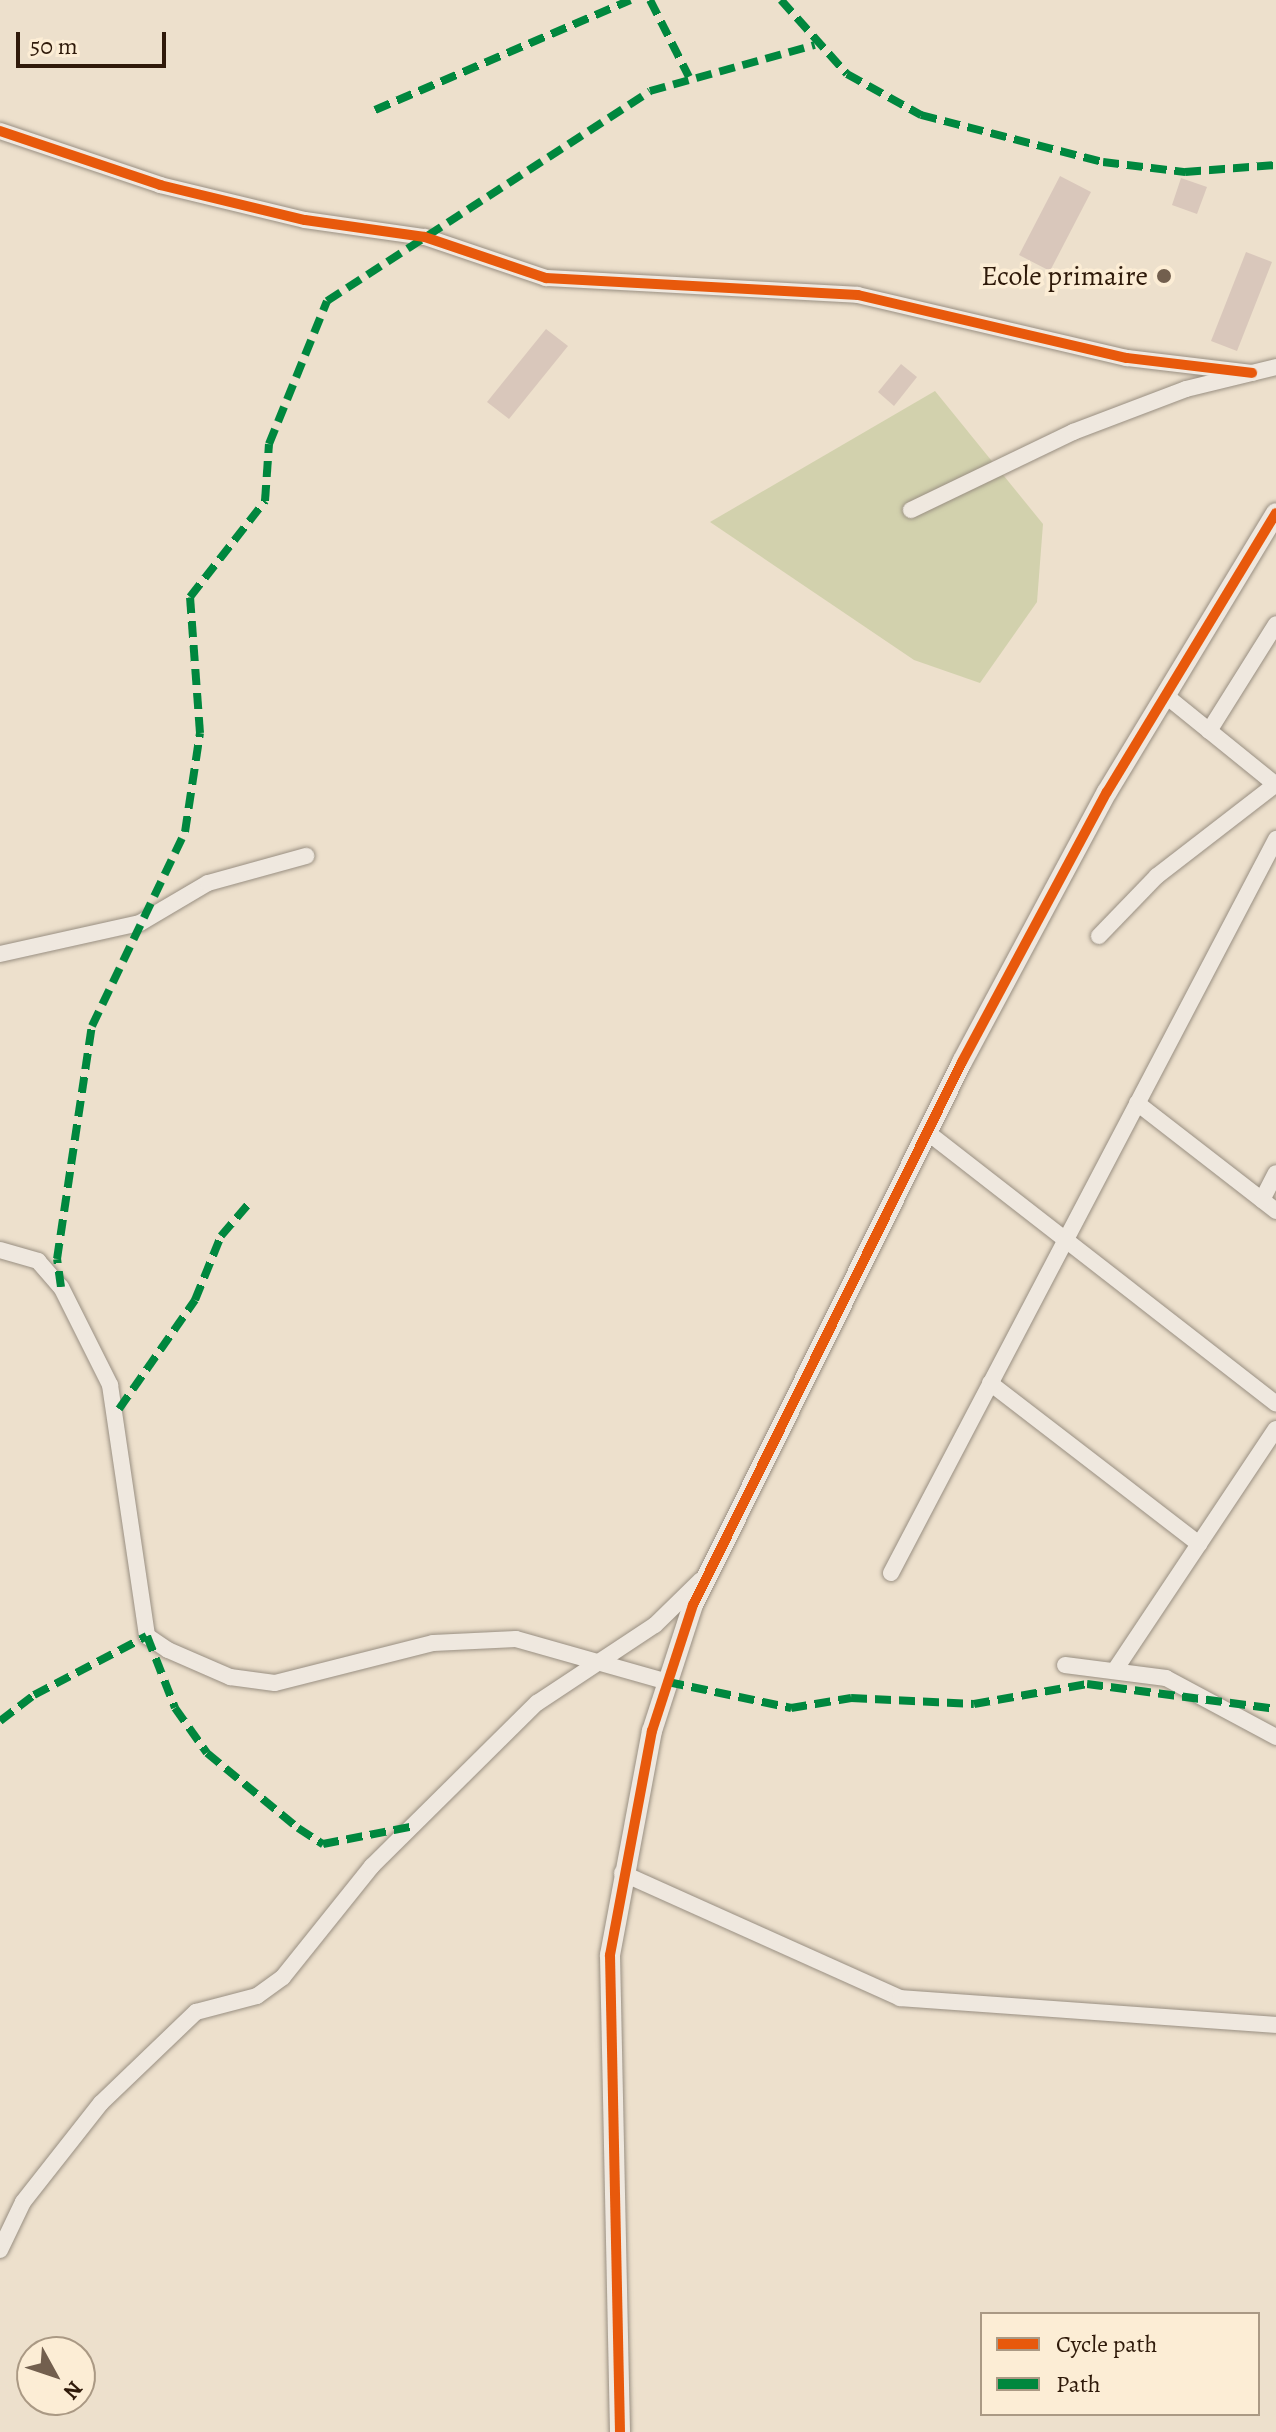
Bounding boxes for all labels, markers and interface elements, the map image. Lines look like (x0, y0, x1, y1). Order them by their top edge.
scale bar (20, 16, 170, 66)
text: 50 m (30, 30, 78, 62)
place label: Ecole primaire (981, 259, 1148, 293)
marker: Ecole primaire (1155, 267, 1173, 285)
legend (980, 2312, 1260, 2416)
text: Cycle path (1056, 2328, 1157, 2360)
north arrow (16, 2336, 96, 2416)
text: Path (1056, 2368, 1101, 2400)
text: N (56, 2374, 89, 2406)

